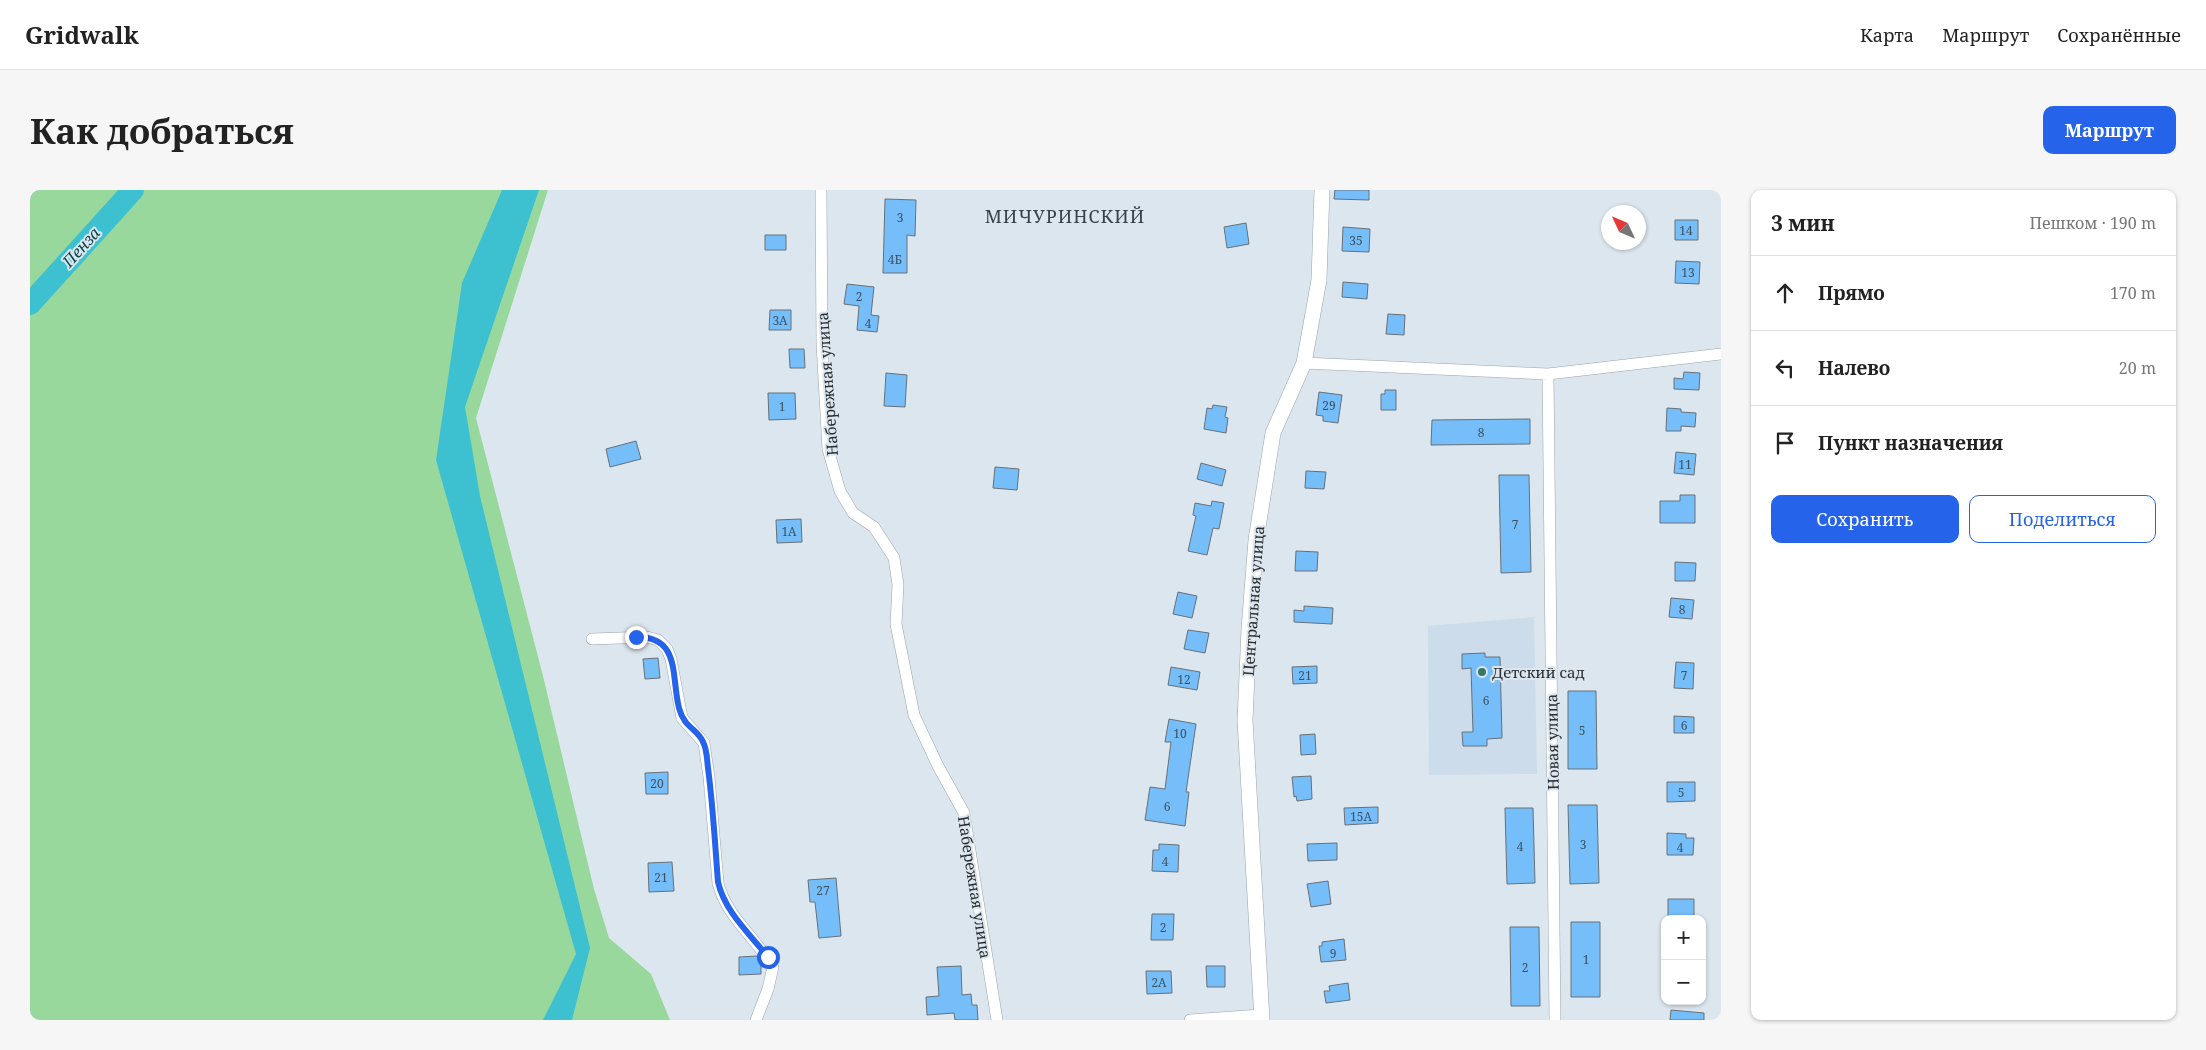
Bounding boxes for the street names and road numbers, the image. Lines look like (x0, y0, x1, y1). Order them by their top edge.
street label: Набережная улица (812, 311, 842, 457)
street label: Центральная улица (1238, 525, 1268, 677)
street label: Новая улица (1541, 694, 1563, 790)
street label: Набережная улица (954, 814, 996, 960)

